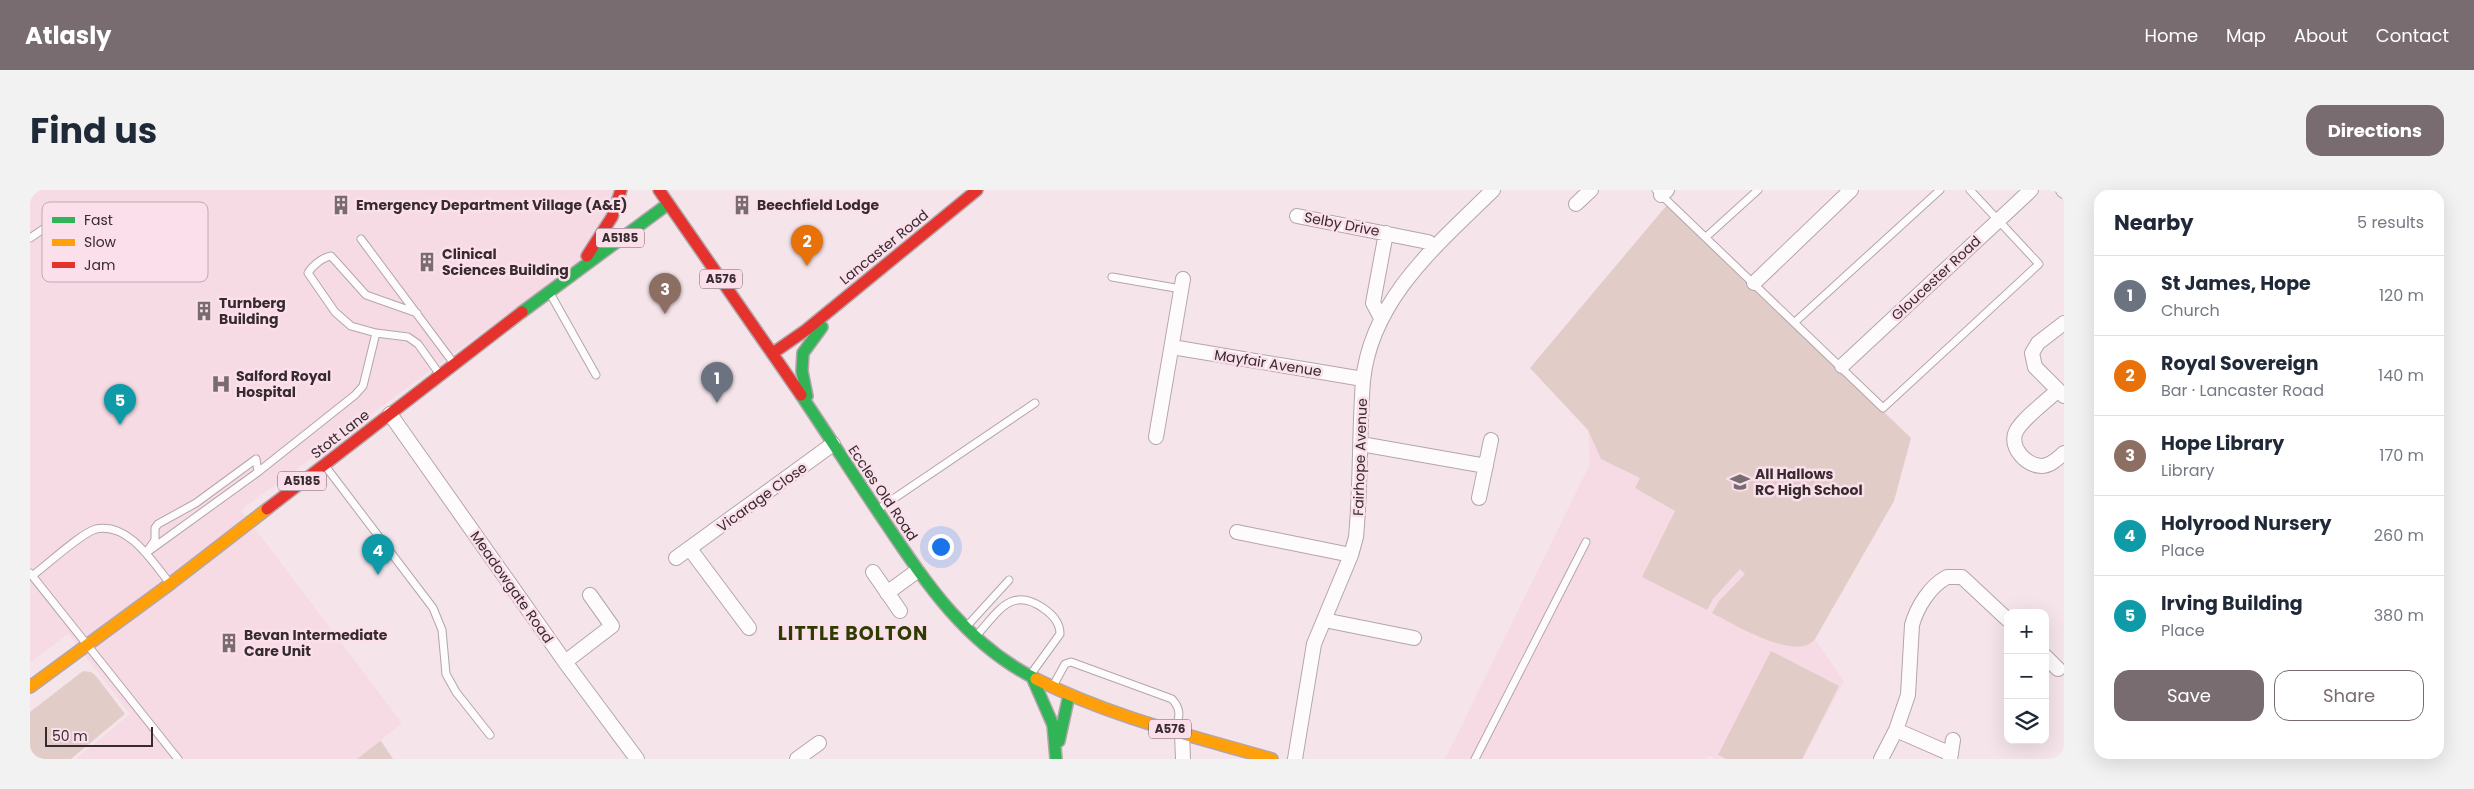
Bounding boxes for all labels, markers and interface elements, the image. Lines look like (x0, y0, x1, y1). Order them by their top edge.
text: Atlasly (25, 19, 111, 52)
text: Home (2144, 23, 2198, 48)
text: Map (2226, 23, 2266, 48)
text: About (2294, 23, 2348, 48)
text: Contact (2376, 23, 2449, 48)
button: Directions (2306, 105, 2444, 156)
text: Find us (30, 106, 157, 155)
building icon: Emergency Department Village (A&E) (330, 194, 352, 216)
building icon: Beechfield Lodge (731, 194, 753, 216)
place label: Emergency Department Village (A&E) (356, 195, 628, 215)
place label: Beechfield Lodge (757, 195, 879, 215)
legend (42, 202, 208, 282)
street label: Lancaster Road (835, 205, 933, 289)
street label: Selby Drive (1303, 207, 1382, 241)
text: Nearby (2114, 208, 2194, 237)
text: Fast (84, 210, 113, 230)
text: 5 results (2357, 211, 2424, 234)
pin: 2 (791, 225, 823, 266)
road number: A5185 (596, 228, 644, 248)
street label: Gloucester Road (1887, 231, 1985, 325)
text: Slow (84, 232, 117, 252)
place label: Clinical Sciences Building (442, 244, 569, 280)
building icon: Clinical Sciences Building (416, 251, 438, 273)
text: Jam (84, 255, 115, 275)
road number: A576 (700, 270, 742, 288)
text: St James, Hope (2161, 270, 2311, 297)
pin: 3 (649, 273, 681, 314)
text: 1 (2127, 284, 2133, 307)
text: 120 m (2379, 284, 2424, 307)
place label: Turnberg Building (219, 293, 286, 329)
text: Church (2161, 299, 2220, 322)
building icon: Turnberg Building (193, 300, 215, 322)
street label: Mayfair Avenue (1213, 345, 1323, 381)
text: Royal Sovereign (2161, 350, 2319, 377)
pin: 1 (701, 362, 733, 403)
text: 2 (2125, 364, 2135, 387)
text: 140 m (2378, 364, 2424, 387)
place label: Salford Royal Hospital (236, 366, 331, 402)
hospital icon: Salford Royal Hospital (210, 373, 232, 395)
text: Bar · Lancaster Road (2161, 379, 2324, 402)
pin: 5 (104, 384, 136, 425)
street label: Fairhope Avenue (1348, 398, 1372, 516)
street label: Stott Lane (307, 405, 374, 463)
text: Hope Library (2161, 430, 2284, 457)
street label: Eccles Old Road (844, 441, 922, 545)
text: 3 (2125, 444, 2135, 467)
text: 170 m (2379, 444, 2424, 467)
street label: Vicarage Close (713, 457, 811, 536)
text: Library (2161, 459, 2214, 482)
place label: All Hallows RC High School (1755, 464, 1863, 500)
school or university icon: All Hallows RC High School (1729, 471, 1751, 493)
road number: A5185 (278, 472, 326, 490)
text: Holyrood Nursery (2161, 510, 2332, 537)
text: 4 (2125, 524, 2135, 547)
text: 260 m (2374, 524, 2424, 547)
street label: Meadowgate Road (466, 527, 558, 647)
pin: 4 (362, 534, 394, 575)
your location (928, 534, 954, 560)
text: Place (2161, 539, 2205, 562)
text: Irving Building (2161, 590, 2303, 617)
text: 5 (2125, 604, 2135, 627)
text: 380 m (2374, 604, 2424, 627)
map controls (2004, 609, 2049, 744)
button: + (2004, 609, 2049, 654)
text: Place (2161, 619, 2205, 642)
district label: LITTLE BOLTON (778, 620, 928, 647)
place label: Bevan Intermediate Care Unit (244, 625, 388, 661)
building icon: Bevan Intermediate Care Unit (218, 632, 240, 654)
button: − (2004, 654, 2049, 699)
button: Save (2114, 670, 2264, 721)
button: Share (2274, 670, 2424, 721)
button: layers (2004, 699, 2049, 744)
road number: A576 (1149, 720, 1191, 738)
scale bar (45, 724, 152, 747)
text: 50 m (52, 726, 88, 746)

